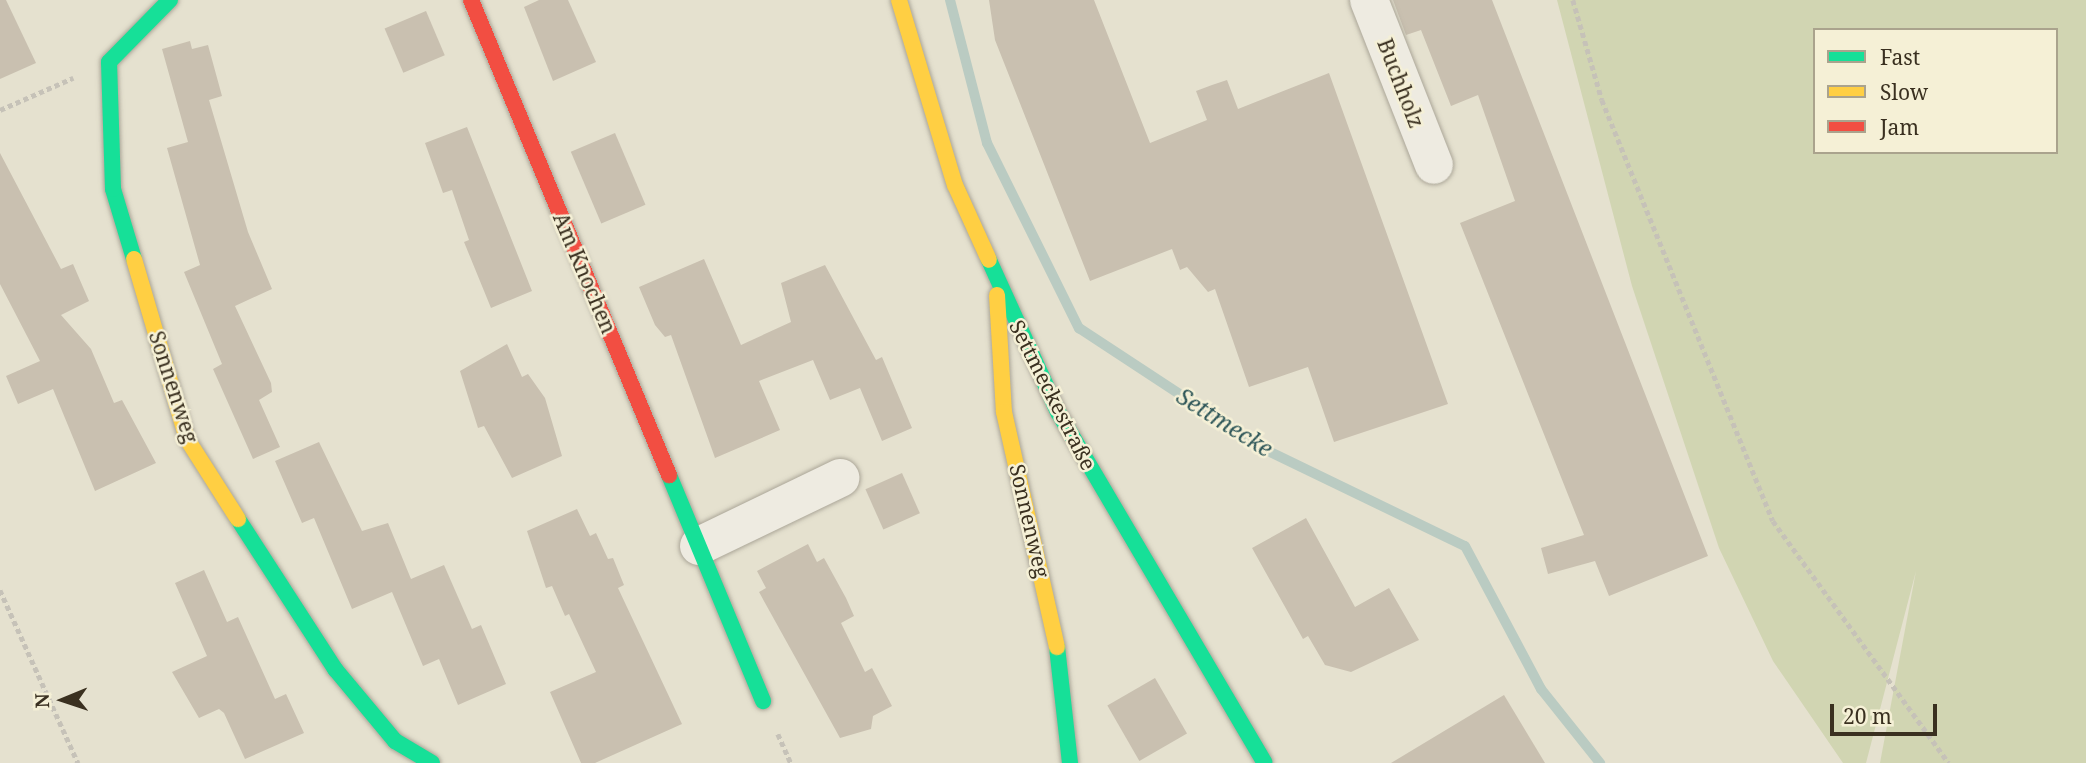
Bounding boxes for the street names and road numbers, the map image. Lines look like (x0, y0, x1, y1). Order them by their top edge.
street label: Buchholz (1372, 35, 1430, 131)
street label: Am Knochen (548, 209, 622, 337)
street label: Settmeckestraße (1004, 316, 1102, 474)
street label: Sonnenweg (144, 328, 204, 446)
street label: Sonnenweg (1005, 462, 1055, 580)

